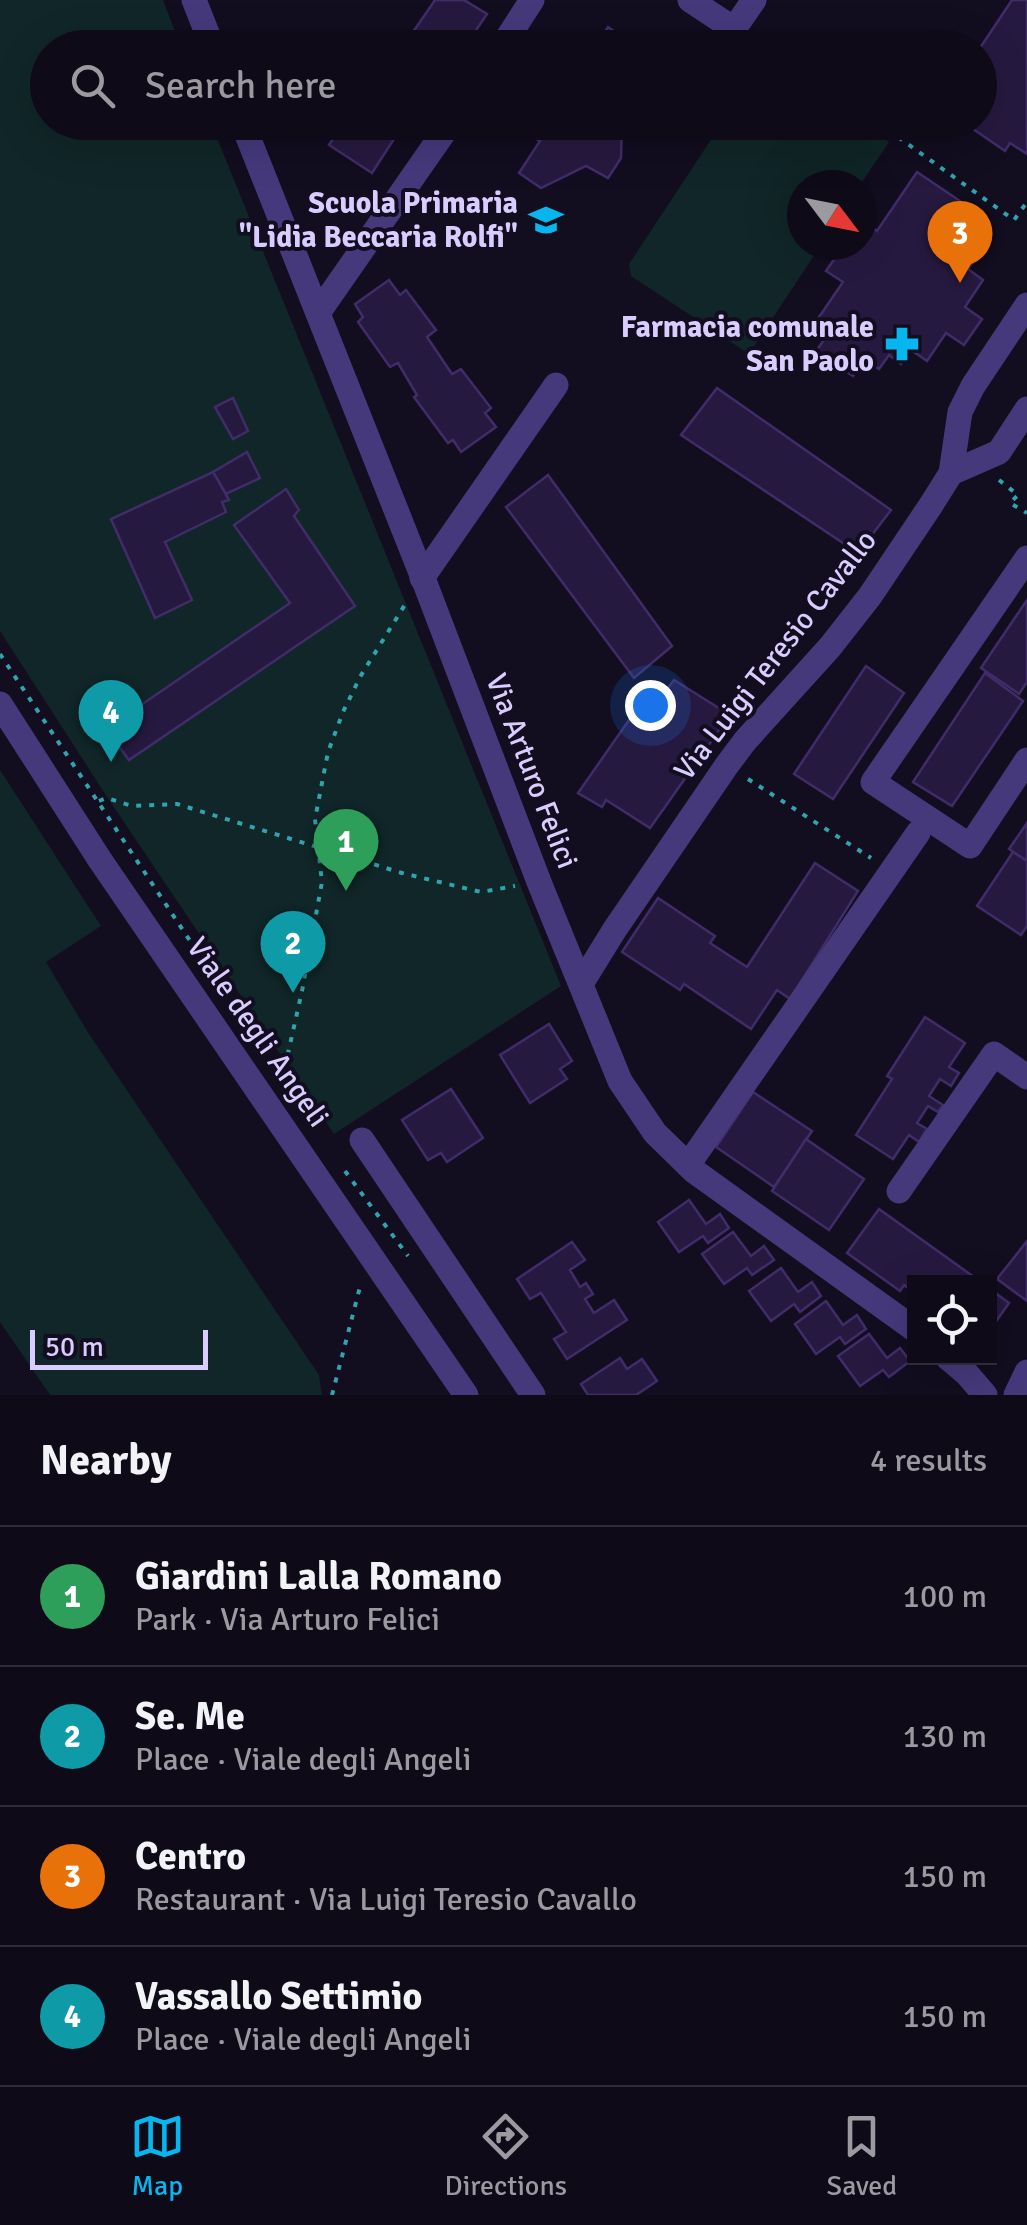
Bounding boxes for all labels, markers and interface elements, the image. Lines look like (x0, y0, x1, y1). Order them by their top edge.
search box (30, 30, 997, 140)
icon: search (65, 58, 120, 113)
text: Search here (145, 62, 337, 109)
north arrow (787, 170, 877, 260)
place label: Scuola Primaria "Lidia Beccaria Rolfi" (239, 185, 518, 256)
pin: 3 (928, 200, 992, 283)
school or university icon: Scuola Primaria "Lidia Beccaria Rolfi" (527, 201, 565, 239)
place label: Farmacia comunale San Paolo (621, 309, 874, 380)
pharmacy icon: Farmacia comunale San Paolo (883, 325, 921, 363)
street label: Via Luigi Teresio Cavallo (666, 523, 885, 788)
street label: Via Arturo Felici (477, 668, 586, 874)
pin: 4 (78, 680, 144, 762)
your location (625, 680, 676, 731)
pin: 1 (314, 808, 378, 891)
pin: 2 (260, 910, 326, 993)
street label: Viale degli Angeli (178, 930, 337, 1134)
map controls (907, 1275, 997, 1365)
button: locate (907, 1275, 997, 1365)
scale bar (30, 1325, 208, 1370)
text: 50 m (45, 1330, 104, 1364)
text: Nearby (40, 1435, 172, 1486)
text: 4 results (870, 1441, 987, 1480)
text: Giardini Lalla Romano (135, 1553, 502, 1600)
text: 1 (64, 1577, 81, 1616)
text: 100 m (903, 1577, 987, 1616)
text: Park · Via Arturo Felici (135, 1600, 440, 1639)
text: Se. Me (135, 1693, 245, 1740)
text: 2 (64, 1717, 81, 1756)
text: 130 m (903, 1717, 987, 1756)
text: Place · Viale degli Angeli (135, 1740, 472, 1779)
text: Centro (135, 1833, 246, 1880)
text: 3 (64, 1857, 81, 1896)
text: 150 m (903, 1857, 987, 1896)
text: Restaurant · Via Luigi Teresio Cavallo (135, 1880, 637, 1919)
text: Vassallo Settimio (135, 1973, 422, 2020)
text: 4 (64, 1997, 81, 2036)
text: 150 m (903, 1997, 987, 2036)
text: Place · Viale degli Angeli (135, 2020, 472, 2059)
tab: Map (130, 2109, 185, 2203)
tab: Directions (445, 2109, 567, 2203)
tab: Saved (827, 2109, 897, 2203)

